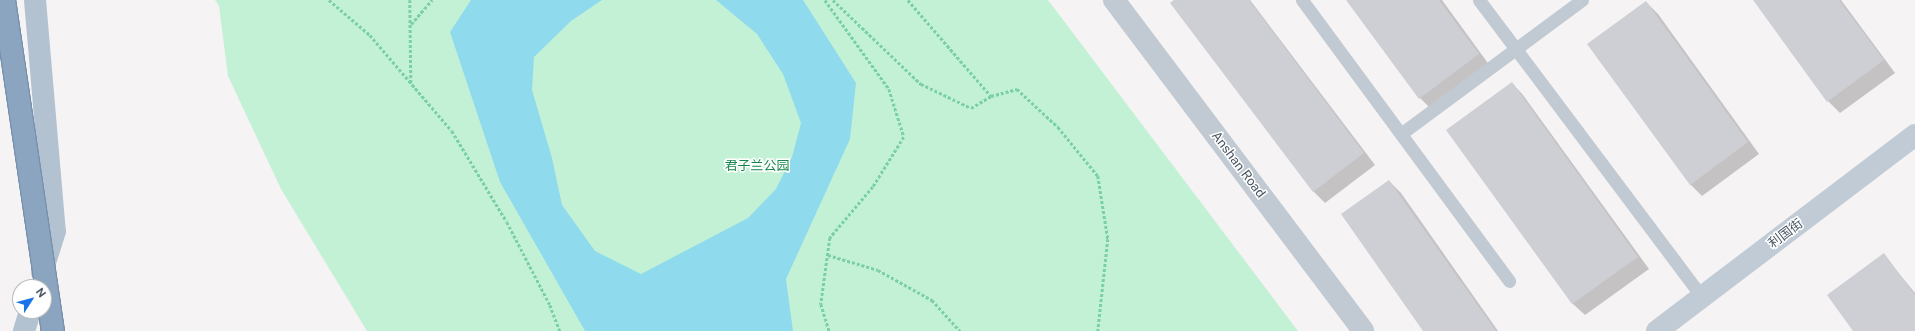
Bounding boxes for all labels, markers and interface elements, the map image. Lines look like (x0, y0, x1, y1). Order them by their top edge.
street label: Anshan Road (1208, 129, 1268, 201)
park label: 君子兰公园 (725, 158, 789, 174)
street label: 利国街 (1766, 216, 1806, 252)
north arrow (12, 279, 52, 319)
text: N (34, 286, 48, 300)

